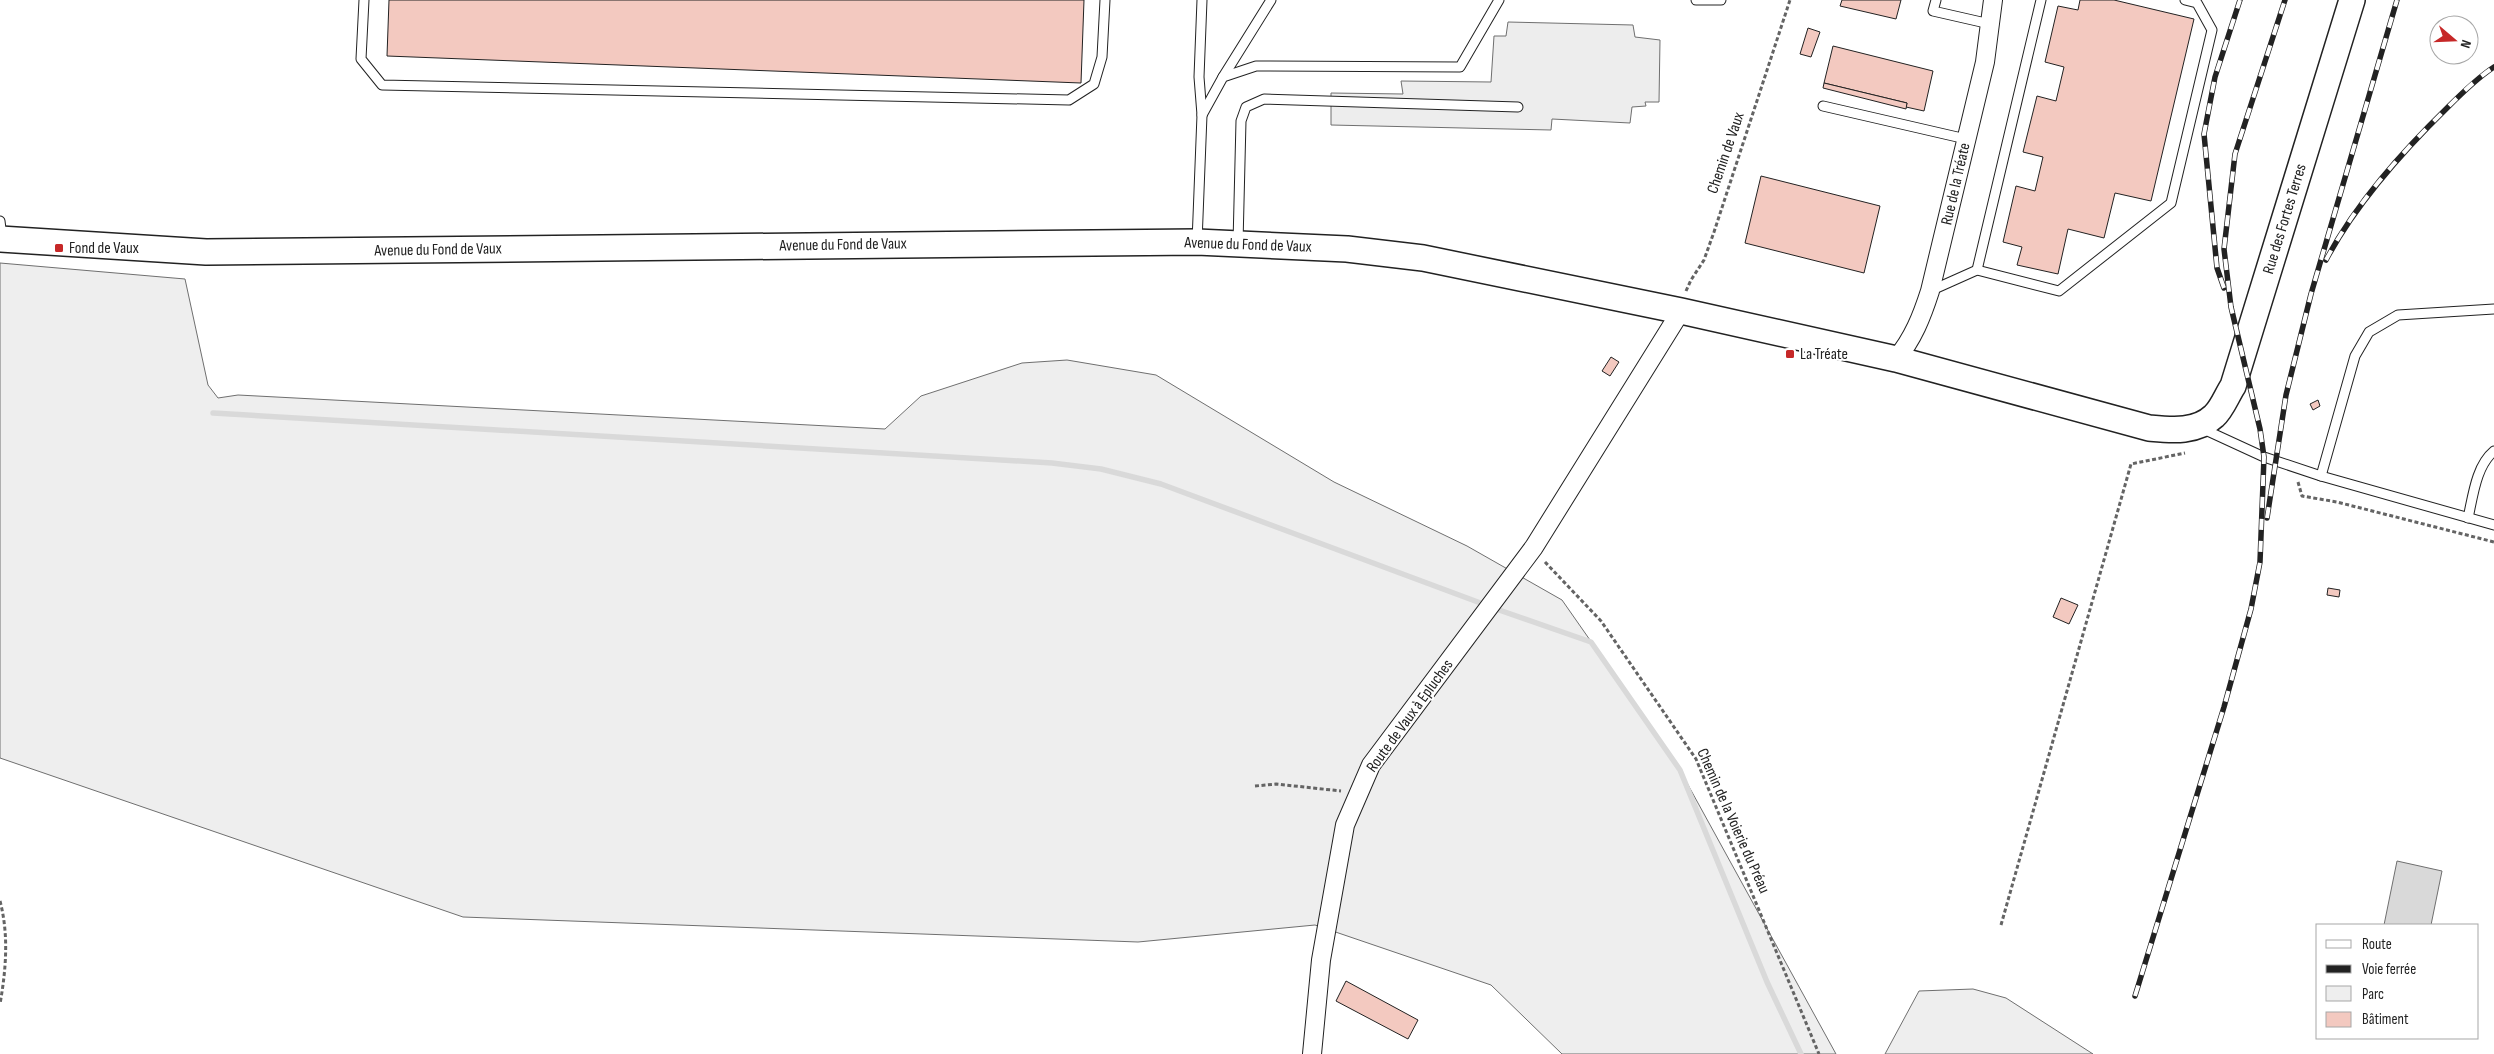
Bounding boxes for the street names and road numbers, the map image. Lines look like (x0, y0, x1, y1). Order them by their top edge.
street label: Chemin de Vaux (1703, 110, 1749, 196)
street label: Rue de la Tréate (1937, 141, 1975, 227)
street label: Rue des Fortes Terres (2259, 161, 2311, 276)
street label: Avenue du Fond de Vaux (1183, 233, 1312, 257)
street label: Avenue du Fond de Vaux (778, 234, 907, 256)
street label: Avenue du Fond de Vaux (373, 239, 502, 261)
street label: Route de Vaux à Epluches (1363, 656, 1458, 776)
street label: Chemin de la Voierie du Préau (1692, 746, 1774, 896)

